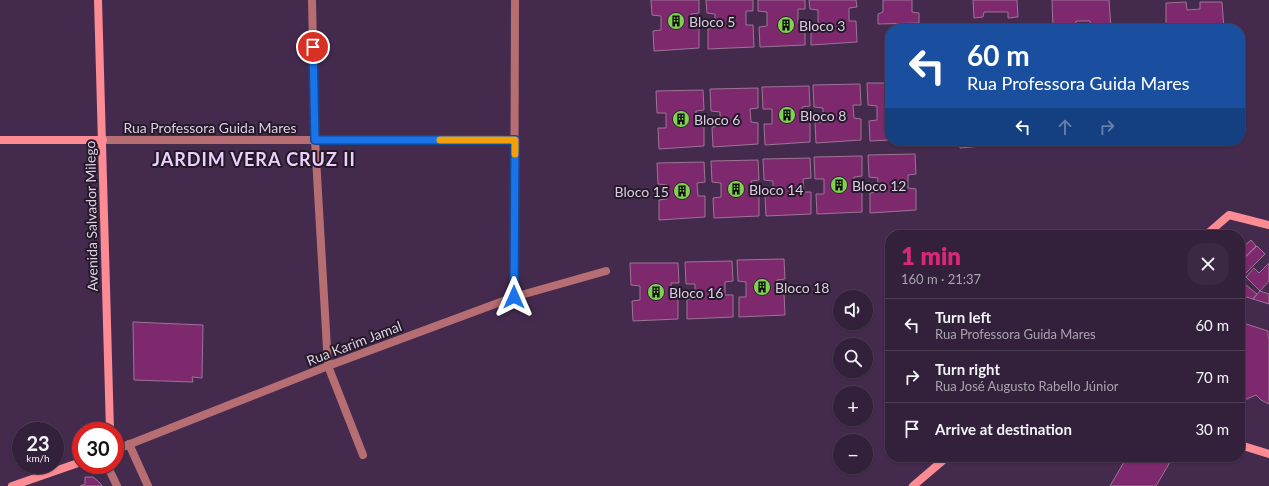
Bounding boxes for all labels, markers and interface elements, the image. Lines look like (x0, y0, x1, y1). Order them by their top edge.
building icon: Bloco 5 (666, 11, 686, 31)
place label: Bloco 5 (689, 13, 735, 30)
building icon: Bloco 3 (776, 15, 796, 35)
place label: Bloco 3 (799, 17, 845, 34)
pin (296, 30, 330, 64)
icon: arrive (302, 36, 324, 58)
text: 60 m (967, 38, 1030, 72)
icon: left (901, 40, 953, 92)
text: Rua Professora Guida Mares (967, 72, 1189, 94)
building icon: Bloco 8 (777, 105, 797, 125)
place label: Bloco 8 (800, 107, 846, 124)
building icon: Bloco 6 (671, 109, 691, 129)
place label: Bloco 6 (694, 111, 740, 128)
icon: left (1012, 116, 1034, 138)
icon: ahead (1054, 116, 1076, 138)
icon: right (1096, 116, 1118, 138)
street label: Rua Professora Guida Mares (123, 119, 297, 136)
street label: Avenida Salvador Milego (81, 140, 101, 292)
district label: JARDIM VERA CRUZ II (152, 148, 356, 170)
building icon: Bloco 12 (829, 175, 849, 195)
place label: Bloco 12 (852, 177, 906, 194)
building icon: Bloco 14 (726, 179, 746, 199)
building icon: Bloco 15 (672, 181, 692, 201)
place label: Bloco 14 (749, 181, 803, 198)
place label: Bloco 15 (615, 183, 669, 200)
text: 1 min (901, 241, 961, 270)
button: close (1187, 243, 1229, 285)
text: 160 m · 21:37 (901, 271, 981, 287)
position arrow (493, 276, 535, 318)
building icon: Bloco 18 (752, 277, 772, 297)
place label: Bloco 18 (775, 279, 829, 296)
building icon: Bloco 16 (646, 282, 666, 302)
place label: Bloco 16 (669, 284, 723, 301)
map controls (833, 290, 873, 474)
button: sound (833, 290, 873, 330)
text: Turn left (935, 308, 991, 326)
icon: left (901, 314, 923, 336)
text: 60 m (1195, 316, 1229, 334)
street label: Rua Karim Jamal (304, 317, 404, 369)
text: Rua Professora Guida Mares (935, 326, 1096, 342)
button: search (833, 338, 873, 378)
text: Turn right (935, 360, 1000, 378)
icon: right (901, 366, 923, 388)
text: 70 m (1195, 368, 1229, 386)
text: Rua José Augusto Rabello Júnior (935, 378, 1119, 394)
button: + (833, 386, 873, 426)
icon: arrive (901, 418, 923, 440)
text: Arrive at destination (935, 420, 1072, 438)
text: 30 m (1195, 420, 1229, 438)
speed limit sign: 30 (72, 422, 124, 474)
text: 23 (26, 431, 50, 455)
button: − (833, 434, 873, 474)
text: km/h (26, 452, 50, 464)

